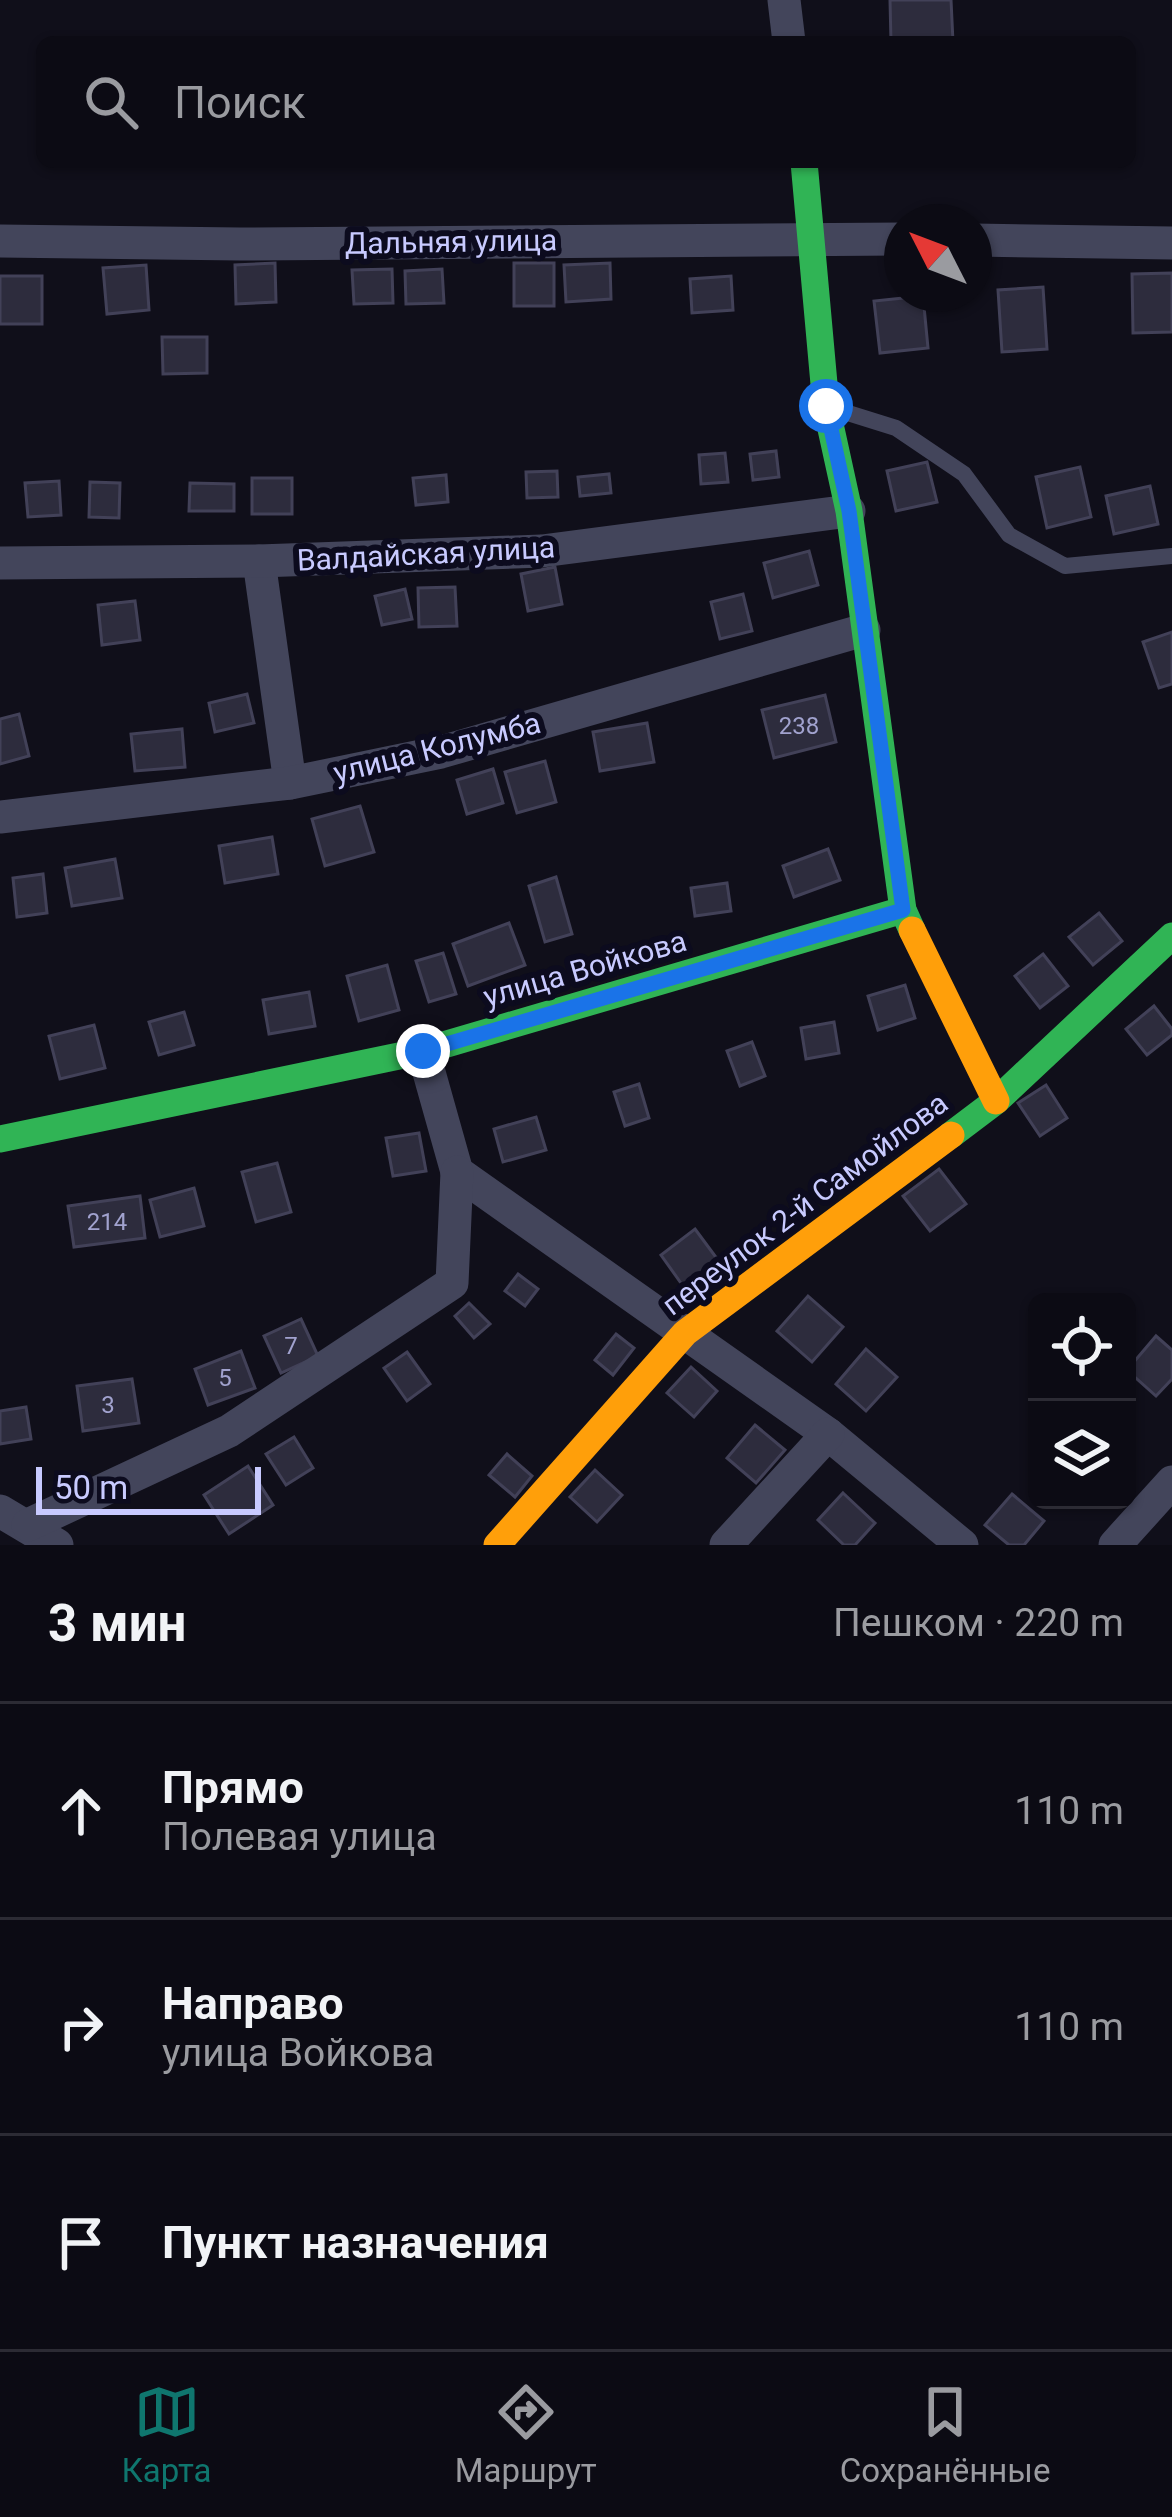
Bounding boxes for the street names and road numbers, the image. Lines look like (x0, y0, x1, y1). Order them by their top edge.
street label: Дальняя улица (344, 222, 558, 261)
street label: Валдайская улица (296, 529, 556, 578)
street label: улица Колумба (330, 705, 544, 790)
street label: улица Войкова (479, 923, 690, 1014)
street label: переулок 2-й Самойлова (655, 1085, 954, 1322)

